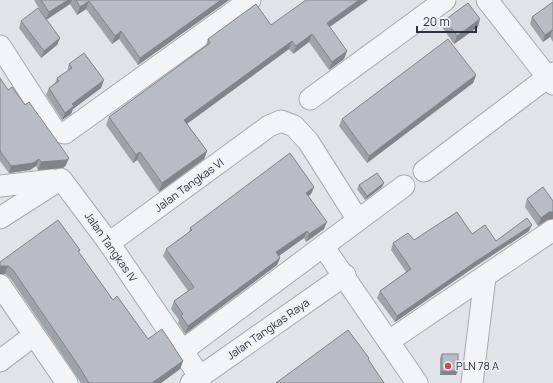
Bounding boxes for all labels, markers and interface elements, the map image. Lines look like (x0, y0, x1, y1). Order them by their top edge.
scale bar (417, 8, 476, 34)
text: 20 m (423, 13, 450, 30)
street label: Jalan Tangkas VI (151, 154, 226, 215)
street label: Jalan Tangkas IV (82, 209, 141, 285)
street label: Jalan Tangkas Raya (223, 294, 312, 363)
place label: PLN 78 A (456, 358, 499, 373)
marker: PLN 78 A (443, 361, 453, 371)

